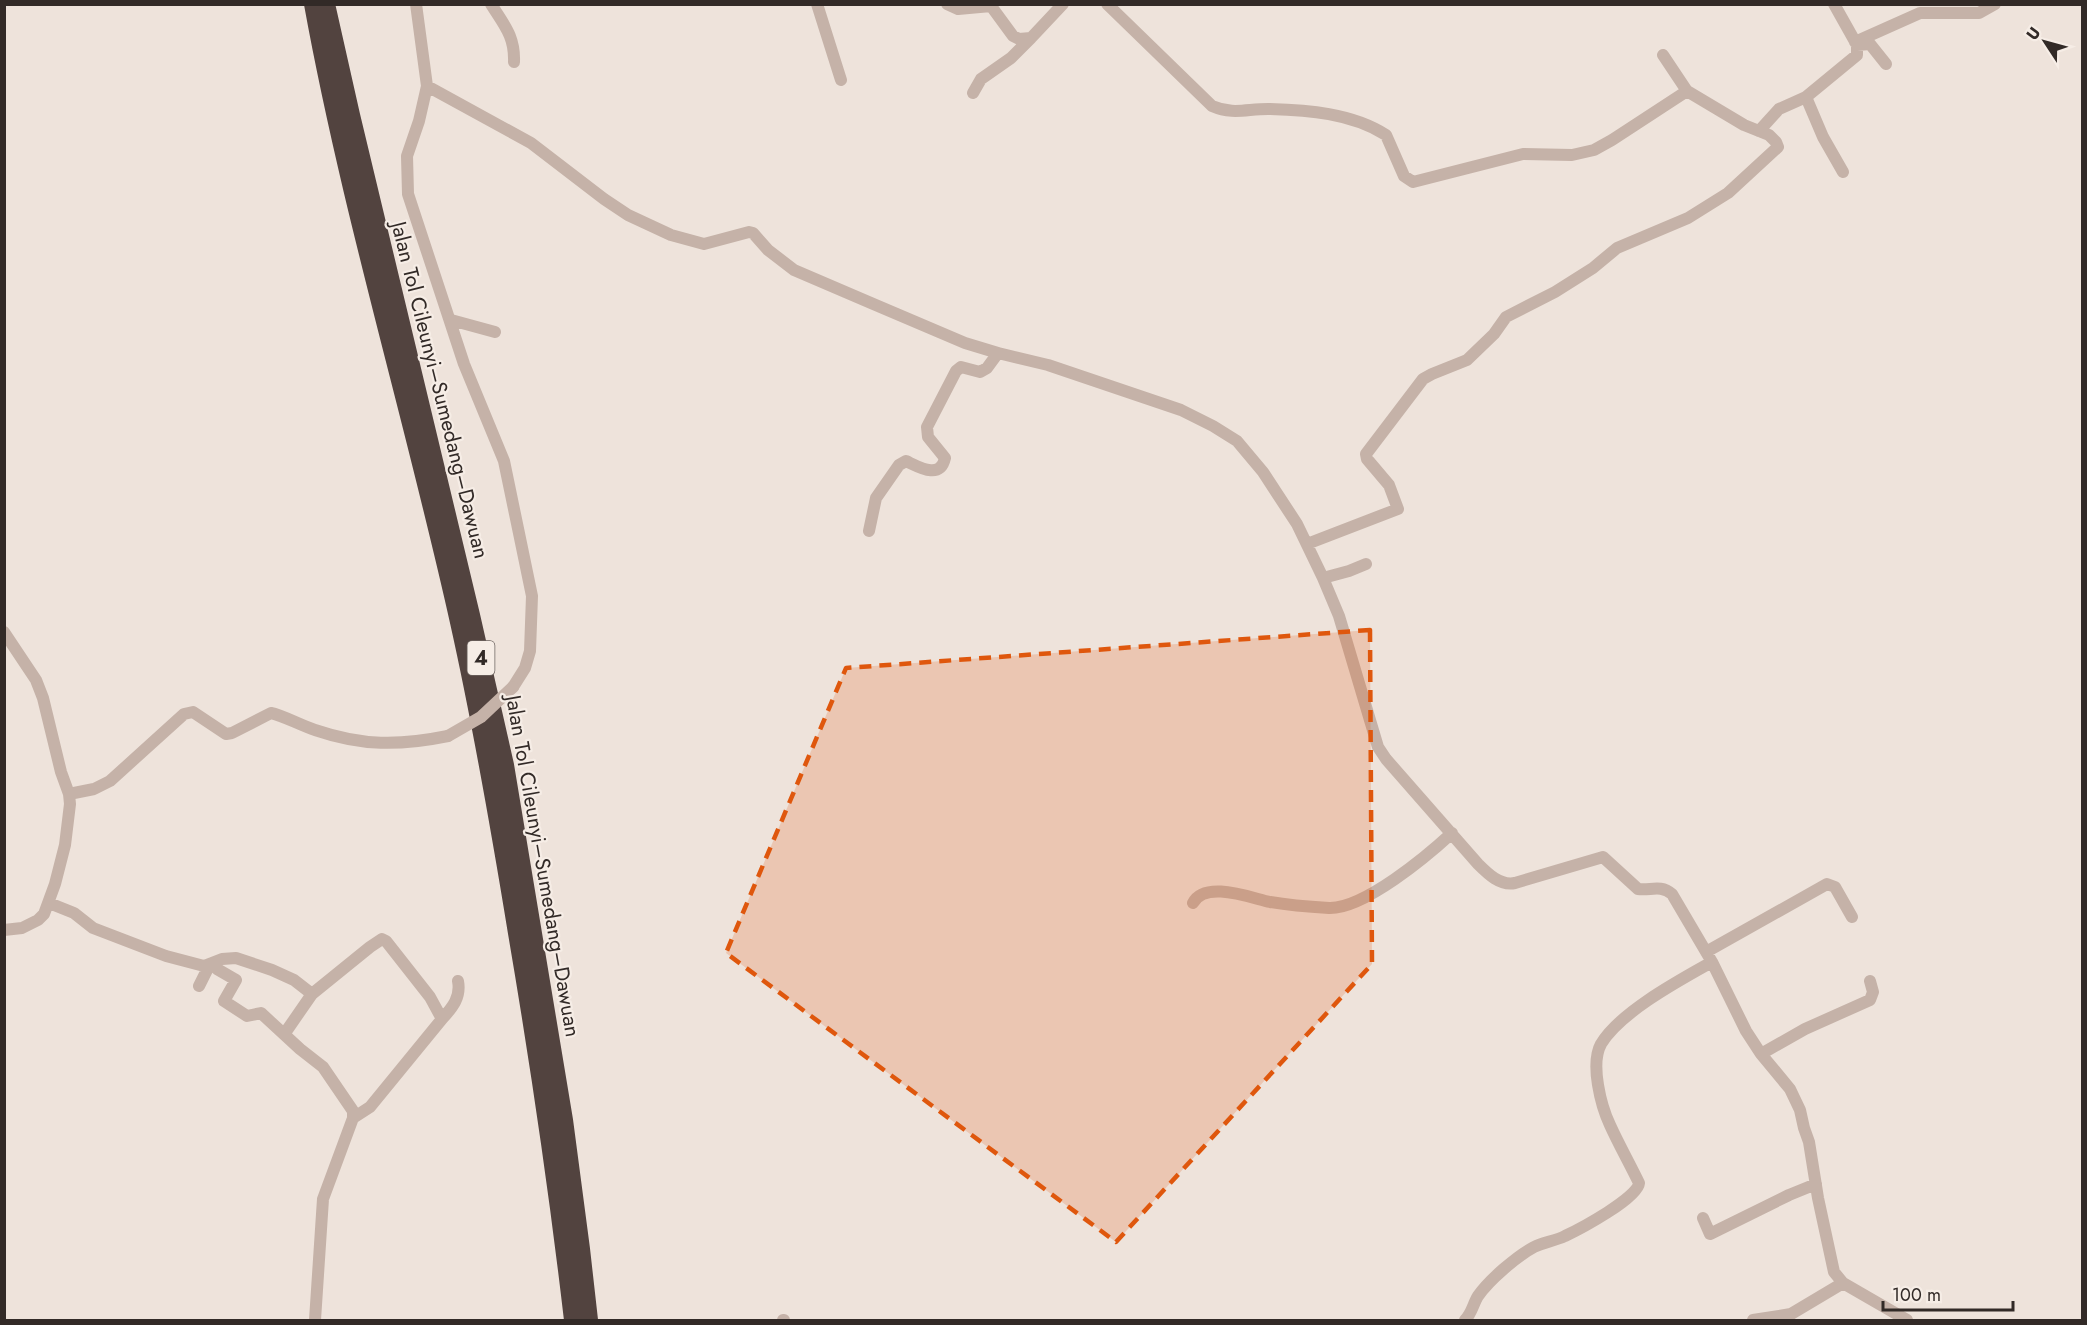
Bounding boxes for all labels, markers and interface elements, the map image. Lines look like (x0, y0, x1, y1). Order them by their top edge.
north arrow (2015, 12, 2075, 72)
text: U (2021, 22, 2046, 45)
street label: Jalan Tol Cileunyi–Sumedang–Dawuan (383, 215, 496, 562)
road number: 4 (468, 641, 494, 675)
street label: Jalan Tol Cileunyi–Sumedang–Dawuan (498, 690, 588, 1039)
scale bar (1883, 1274, 2014, 1312)
text: 100 m (1892, 1282, 1941, 1308)

